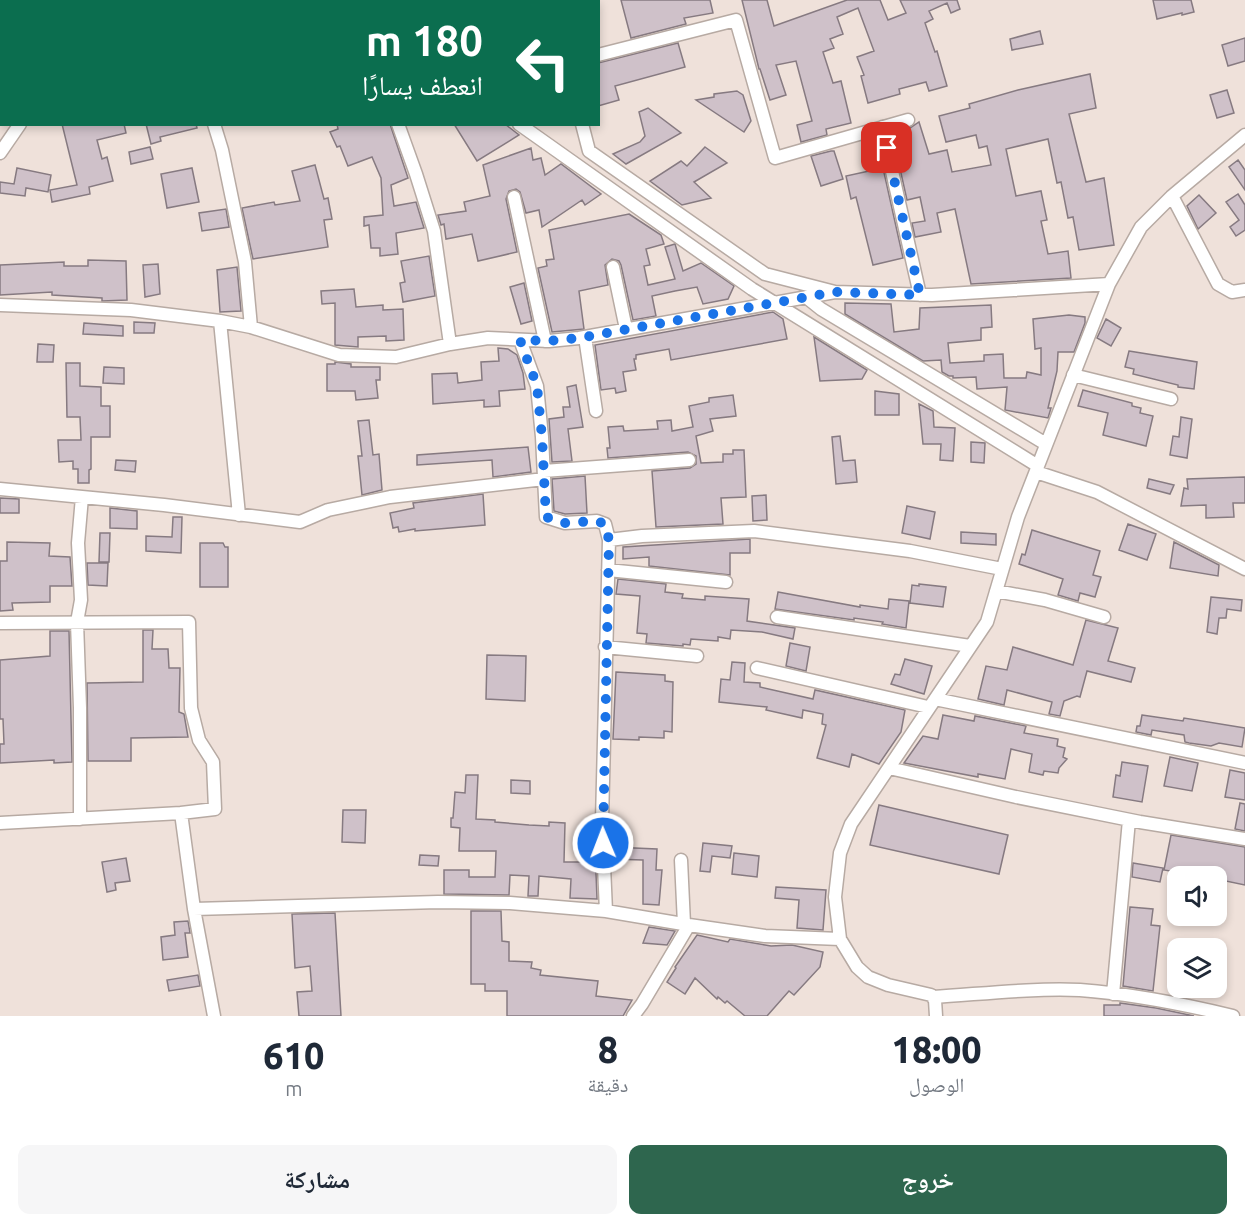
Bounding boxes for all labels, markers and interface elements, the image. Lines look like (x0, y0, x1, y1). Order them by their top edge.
text: 180 m (366, 17, 483, 64)
icon: left (504, 24, 582, 102)
text: انعطف يسارًا (362, 70, 483, 100)
pin (861, 122, 912, 173)
icon: arrive (870, 131, 903, 164)
position arrow (571, 811, 635, 875)
map controls (1167, 866, 1227, 998)
button: sound (1167, 866, 1227, 926)
button: layers (1167, 938, 1227, 998)
text: 8 (598, 1029, 618, 1070)
text: 18:00 (892, 1029, 982, 1070)
text: 610 (263, 1035, 324, 1076)
text: دقيقة (588, 1073, 628, 1096)
text: الوصول (909, 1073, 964, 1096)
text: m (285, 1077, 302, 1100)
button: مشاركة (18, 1145, 617, 1214)
button: خروج (629, 1145, 1227, 1214)

